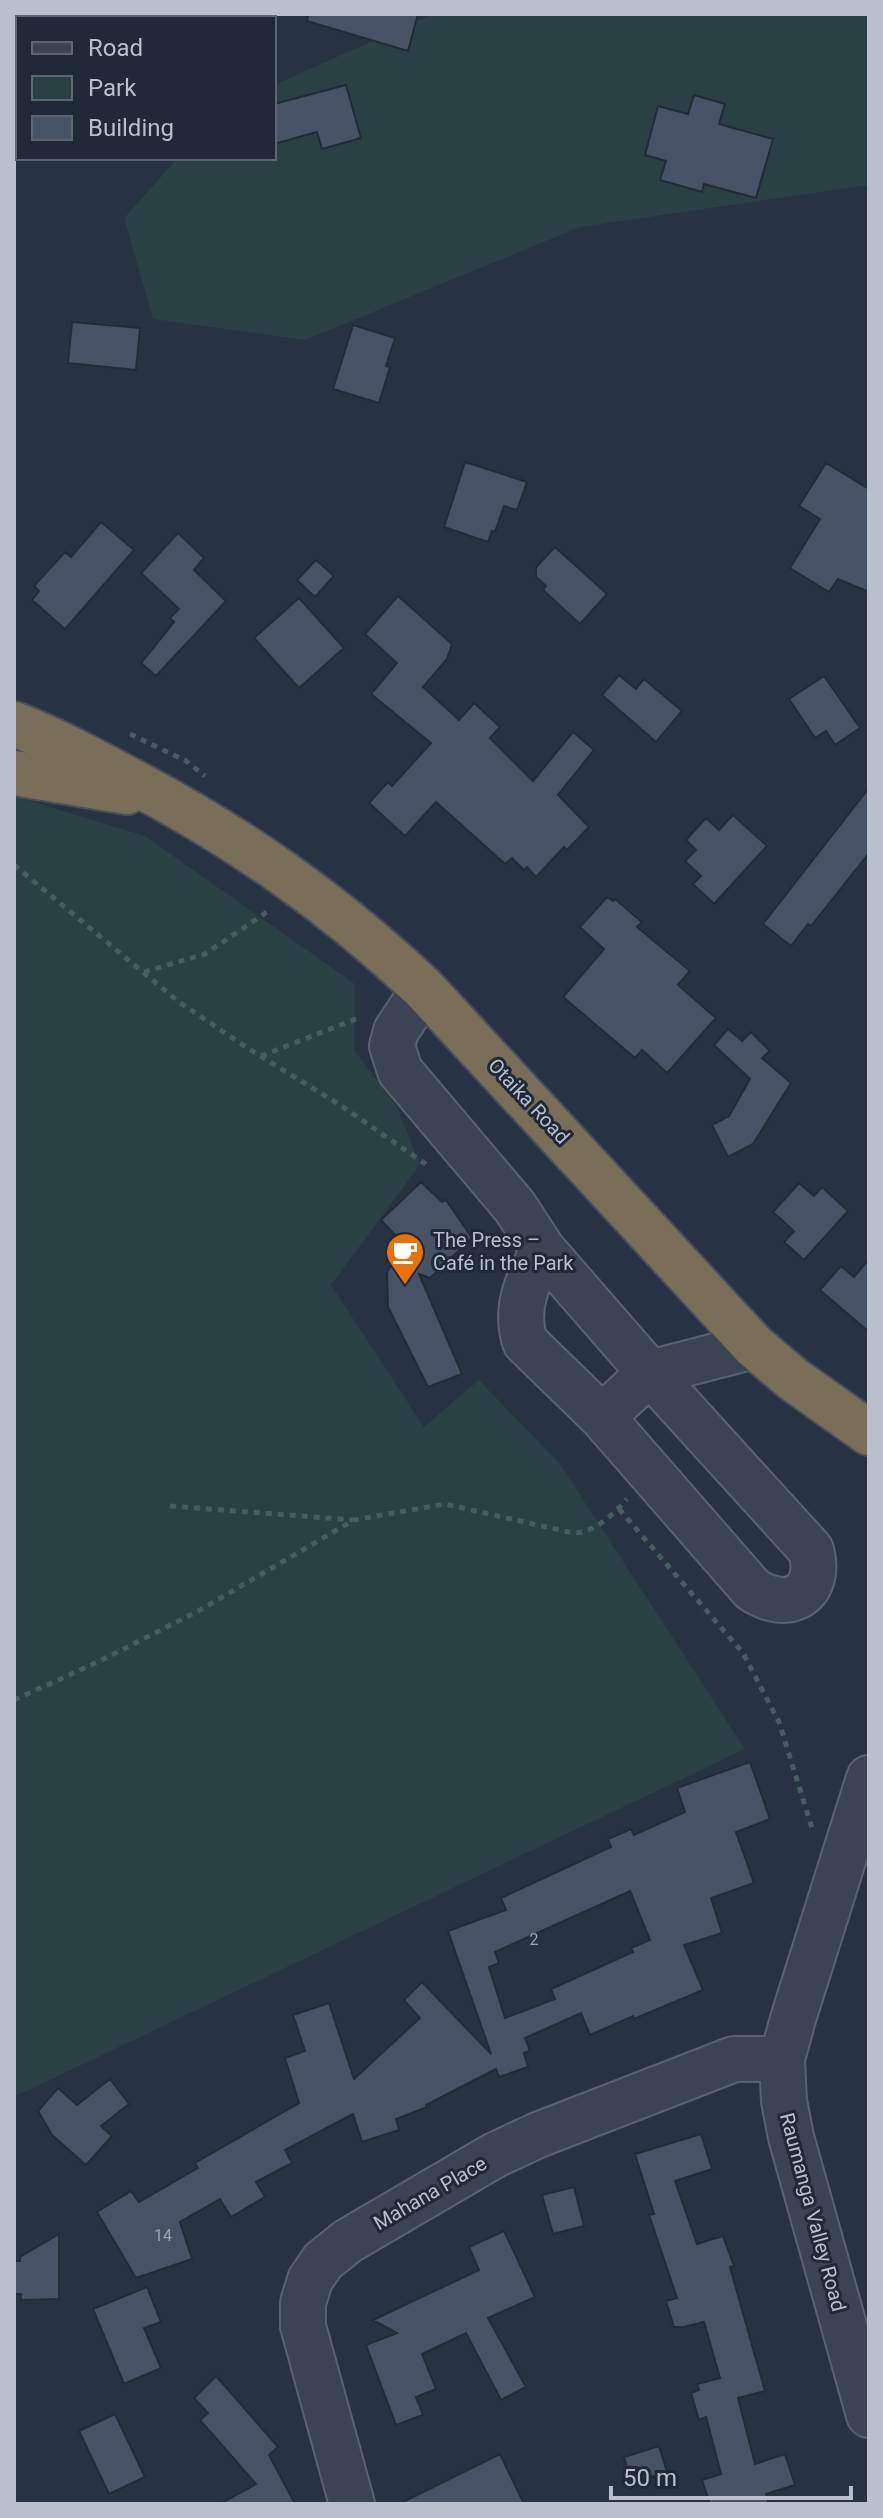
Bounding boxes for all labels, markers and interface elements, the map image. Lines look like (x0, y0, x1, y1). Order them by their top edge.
legend (16, 16, 276, 160)
text: Road (88, 34, 143, 62)
text: Park (88, 74, 137, 102)
text: Building (88, 114, 174, 142)
street label: Otaika Road (483, 1053, 575, 1149)
place label: The Press – Café in the Park (433, 1228, 574, 1275)
cafe icon: The Press – Café in the Park (384, 1231, 426, 1286)
house number: 2 (530, 1930, 539, 1949)
street label: Raumanga Valley Road (775, 2110, 851, 2314)
street label: Mahana Place (369, 2151, 491, 2235)
house number: 14 (154, 2226, 172, 2245)
scale bar (611, 2450, 851, 2500)
text: 50 m (623, 2464, 677, 2492)

